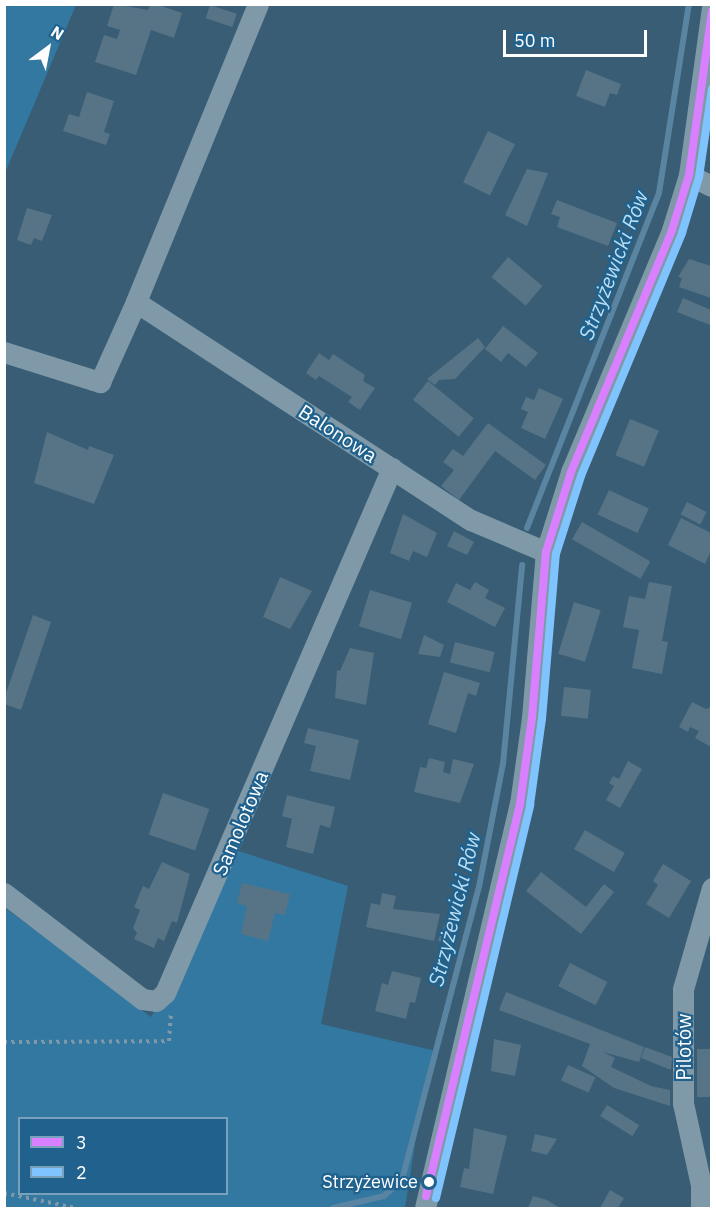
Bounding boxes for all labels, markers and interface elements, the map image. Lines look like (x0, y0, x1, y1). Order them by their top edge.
north arrow (18, 18, 78, 78)
scale bar (506, 18, 650, 56)
text: N (47, 21, 68, 44)
text: 50 m (514, 29, 556, 52)
water label: Strzyżewicki Rów (573, 187, 653, 343)
street label: Balonowa (294, 399, 382, 467)
street label: Samolotowa (207, 767, 273, 879)
water label: Strzyżewicki Rów (423, 829, 485, 989)
street label: Pilotów (671, 1013, 695, 1081)
legend (18, 1117, 228, 1195)
text: 3 (76, 1131, 87, 1154)
text: 2 (76, 1161, 87, 1184)
place label: Strzyżewice (322, 1171, 418, 1193)
marker: Strzyżewice (423, 1176, 435, 1188)

